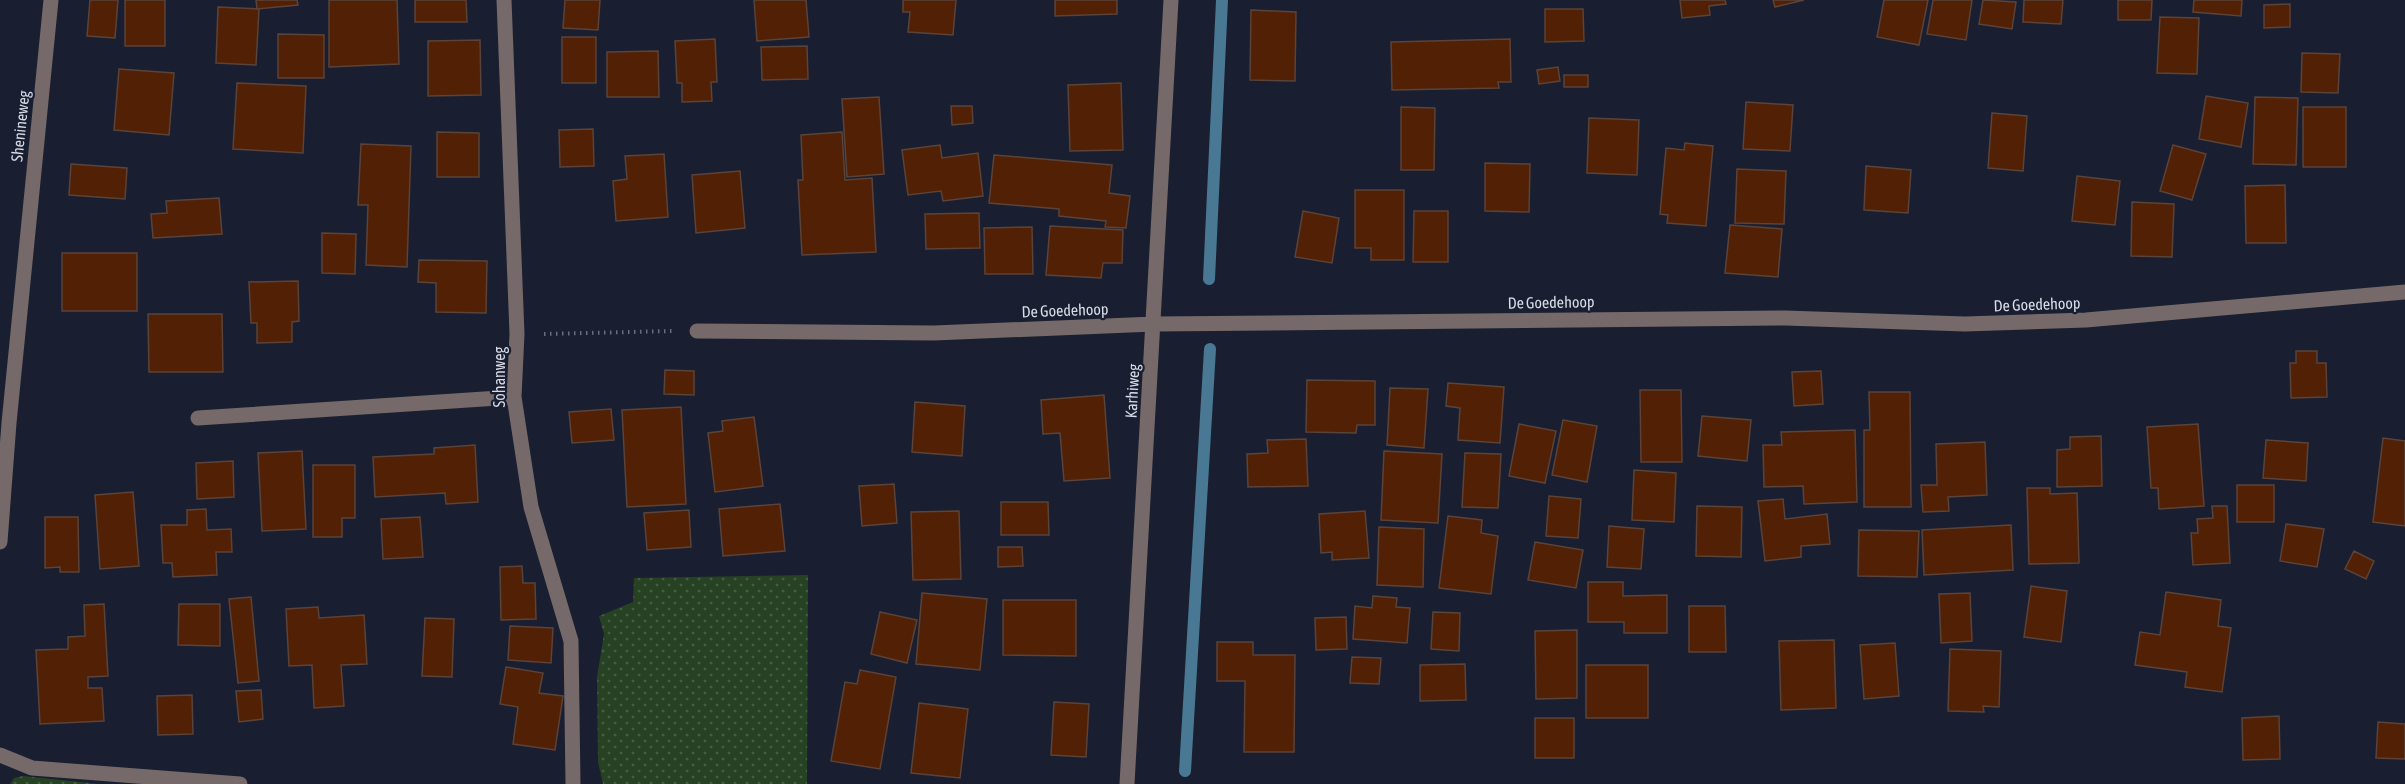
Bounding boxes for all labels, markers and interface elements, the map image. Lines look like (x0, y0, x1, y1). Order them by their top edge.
street label: Shenineweg (7, 89, 34, 163)
street label: De Goedehoop (1507, 292, 1595, 313)
street label: De Goedehoop (1993, 293, 2081, 316)
street label: De Goedehoop (1021, 299, 1109, 322)
street label: Sohanweg (490, 347, 509, 407)
street label: Karhiweg (1122, 363, 1143, 419)

